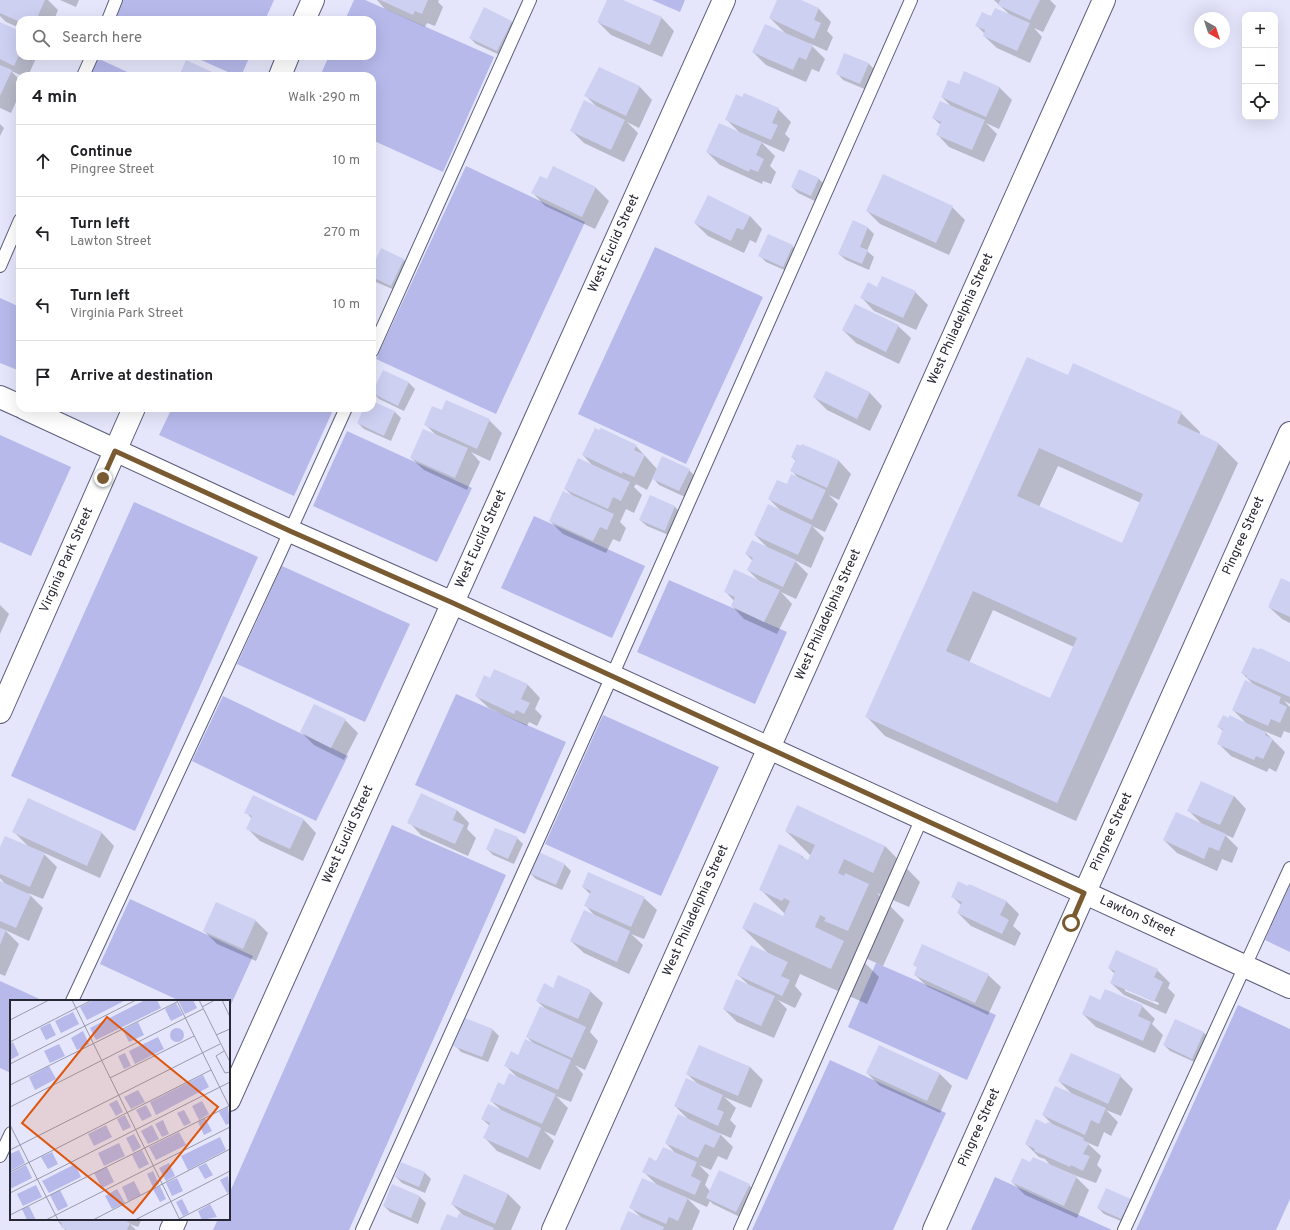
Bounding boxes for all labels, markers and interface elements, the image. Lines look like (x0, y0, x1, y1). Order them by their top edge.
north arrow (1194, 12, 1230, 48)
map controls (1242, 12, 1278, 120)
button: + (1242, 12, 1278, 48)
search box (16, 16, 376, 60)
icon: search (30, 27, 52, 49)
text: Search here (62, 29, 142, 48)
button: − (1242, 48, 1278, 84)
button: locate (1242, 84, 1278, 120)
text: 4 min (32, 87, 77, 109)
text: Walk · 290 m (288, 90, 360, 106)
text: Continue (70, 143, 132, 162)
icon: ahead (32, 150, 54, 172)
text: 10 m (333, 153, 360, 169)
text: Pingree Street (70, 162, 154, 178)
street label: West Euclid Street (585, 192, 643, 295)
text: Turn left (70, 215, 130, 234)
icon: left (32, 222, 54, 244)
text: 270 m (323, 225, 360, 241)
text: Lawton Street (70, 234, 152, 250)
street label: West Philadelphia Street (925, 251, 997, 387)
text: Turn left (70, 287, 130, 306)
icon: left (32, 294, 54, 316)
text: 10 m (333, 297, 360, 313)
text: Virginia Park Street (70, 306, 183, 322)
icon: arrive (32, 366, 54, 388)
text: Arrive at destination (70, 367, 213, 386)
route end (94, 469, 112, 487)
street label: West Euclid Street (452, 487, 510, 591)
street label: Pingree Street (1219, 494, 1268, 578)
street label: Virginia Park Street (37, 505, 97, 615)
street label: West Philadelphia Street (792, 547, 865, 683)
street label: West Euclid Street (319, 783, 377, 886)
street label: Pingree Street (1087, 790, 1136, 874)
street label: West Philadelphia Street (660, 842, 733, 979)
street label: Lawton Street (1097, 893, 1178, 941)
route start (1062, 914, 1080, 932)
inset map (10, 1000, 230, 1220)
street label: Pingree Street (955, 1086, 1004, 1169)

